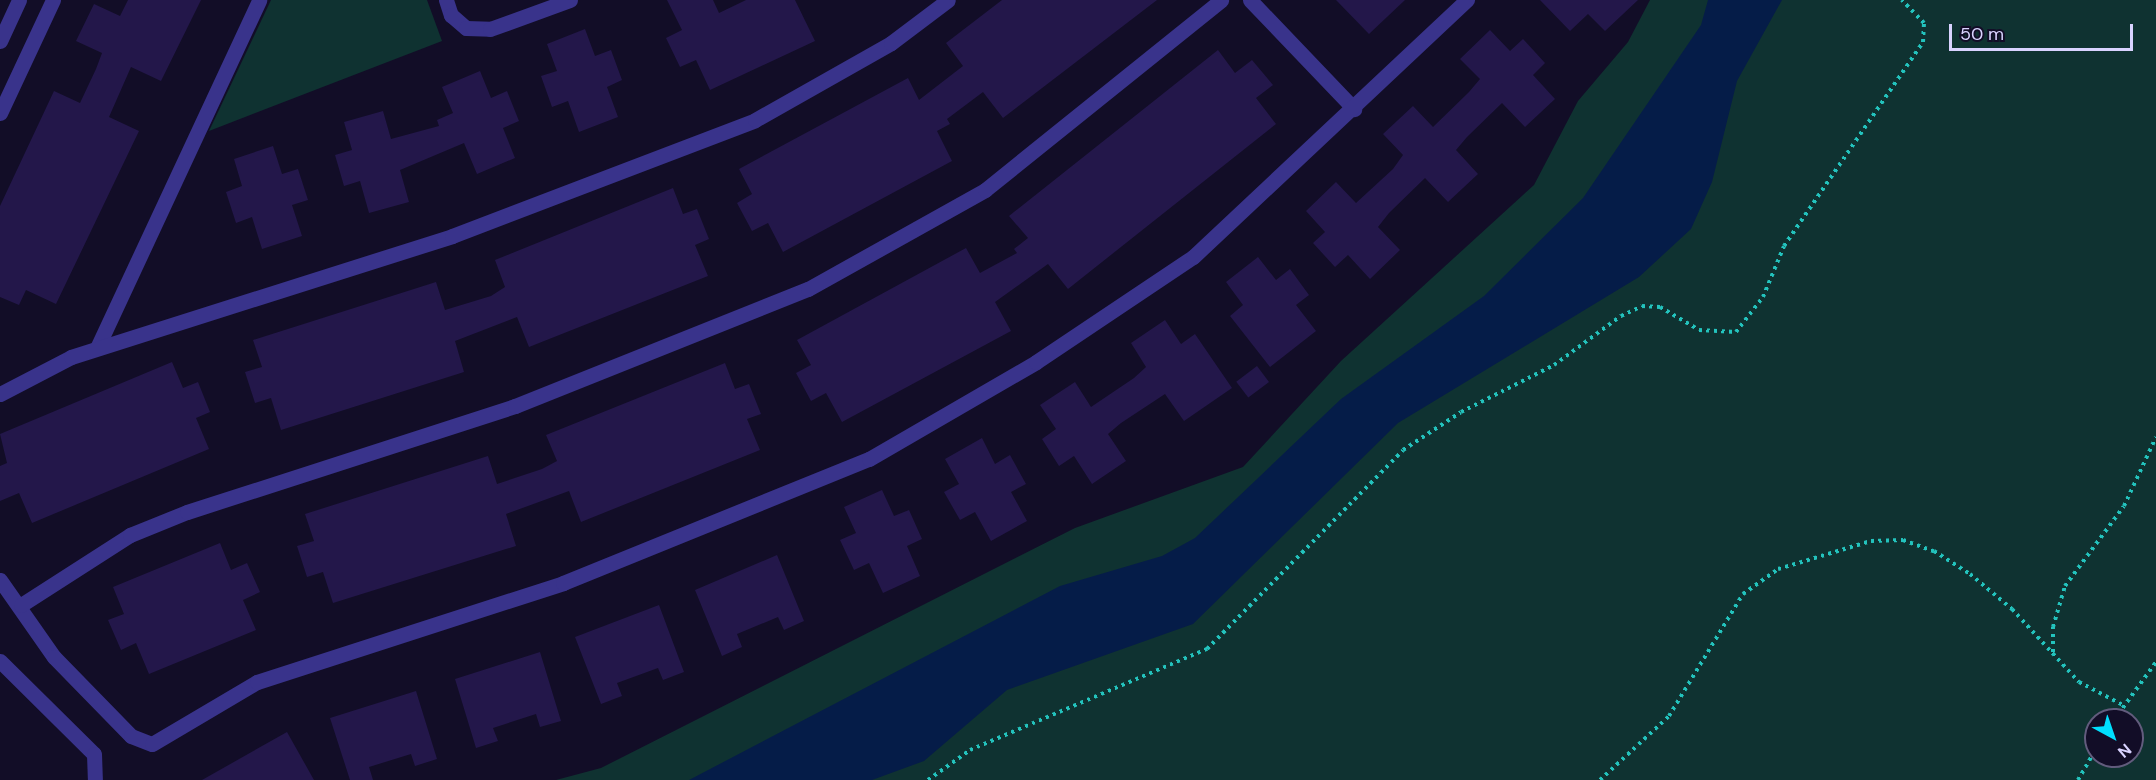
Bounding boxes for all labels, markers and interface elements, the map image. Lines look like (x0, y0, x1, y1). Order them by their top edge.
scale bar (1952, 12, 2136, 50)
text: 50 m (1960, 22, 2004, 46)
north arrow (2084, 708, 2144, 768)
text: N (2113, 739, 2136, 762)

